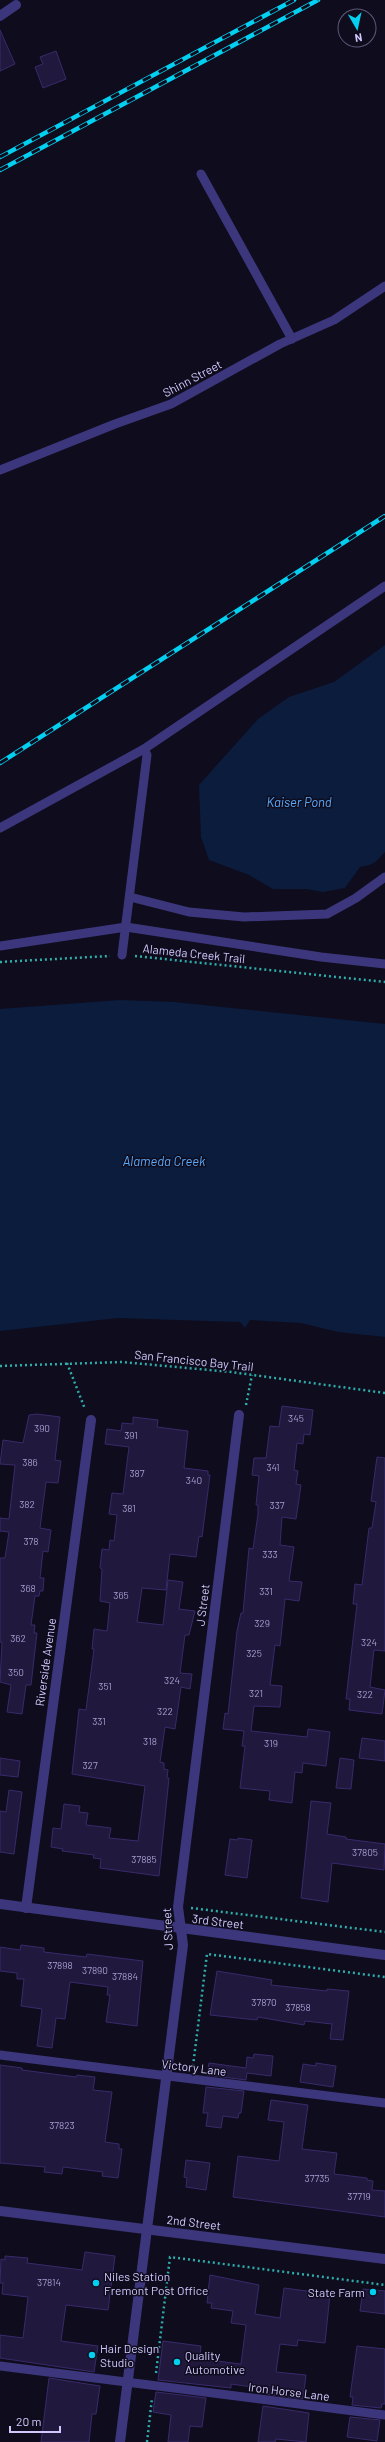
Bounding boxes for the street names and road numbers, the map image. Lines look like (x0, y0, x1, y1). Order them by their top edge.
street label: Shinn Street (160, 357, 224, 399)
street label: Alameda Creek Trail (142, 941, 246, 965)
street label: San Francisco Bay Trail (134, 1347, 254, 1373)
street label: J Street (192, 1583, 212, 1627)
street label: Riverside Avenue (32, 1617, 58, 1707)
street label: J Street (159, 1908, 175, 1950)
street label: 3rd Street (191, 1911, 245, 1931)
street label: Victory Lane (161, 2056, 227, 2078)
street label: 2nd Street (166, 2212, 222, 2232)
street label: Iron Horse Lane (248, 2379, 330, 2403)

